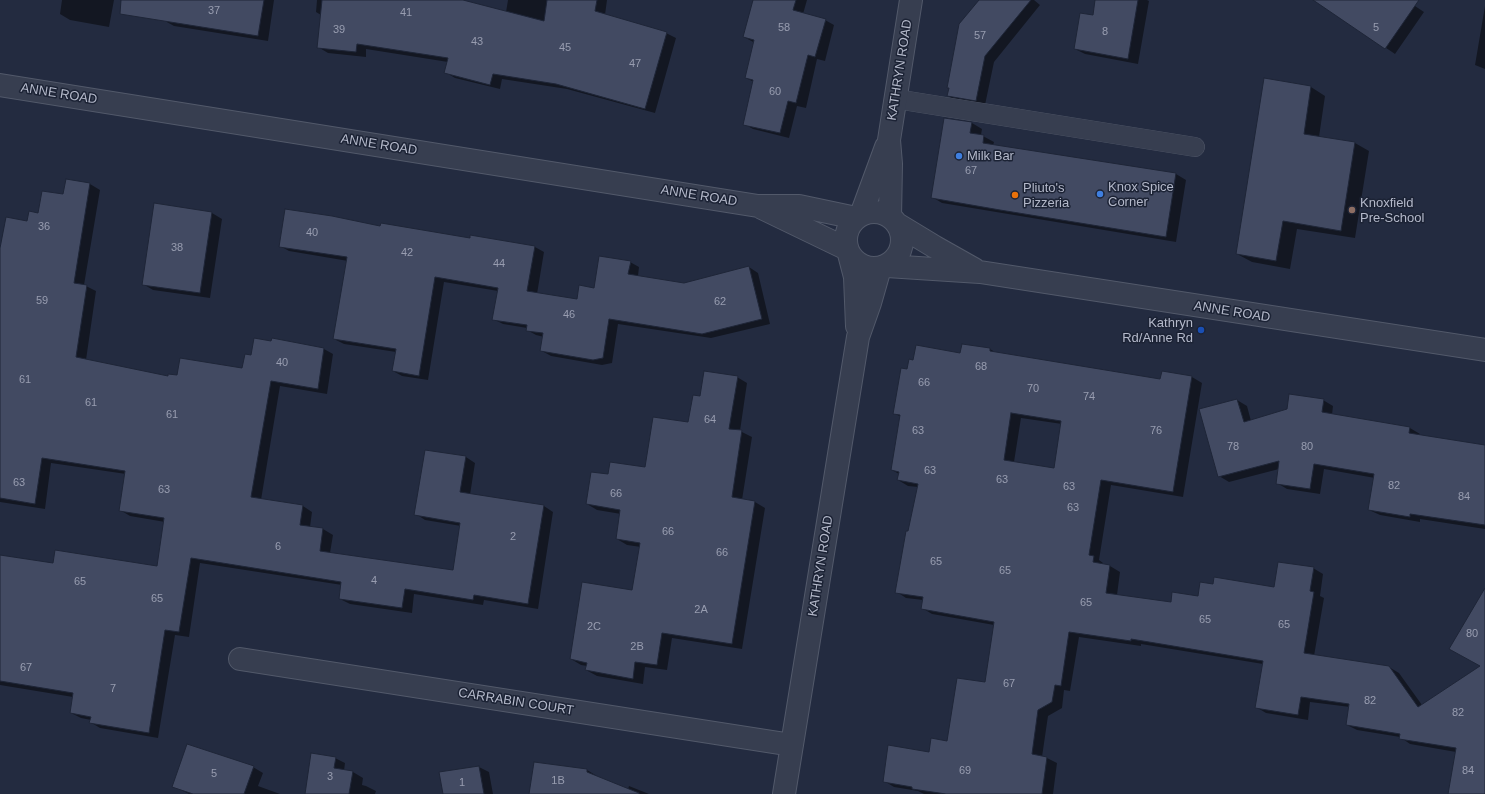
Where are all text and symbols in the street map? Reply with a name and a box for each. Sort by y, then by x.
house number: 37 [208,4,220,18]
house number: 41 [400,6,412,20]
street label: KATHRYN ROAD [884,18,916,122]
house number: 58 [778,21,790,35]
house number: 5 [1373,21,1379,35]
house number: 39 [333,23,345,37]
house number: 8 [1102,25,1108,39]
house number: 57 [974,29,986,43]
house number: 43 [471,35,483,49]
house number: 45 [559,41,571,55]
house number: 47 [629,57,641,71]
street label: ANNE ROAD [20,80,98,108]
house number: 60 [769,85,781,99]
street label: ANNE ROAD [340,131,418,159]
place label: Milk Bar [967,148,1014,164]
marker: Milk Bar [954,151,964,161]
house number: 67 [965,164,977,178]
place label: Knox Spice Corner [1108,179,1174,210]
place label: Pliuto's Pizzeria [1023,180,1069,211]
street label: ANNE ROAD [660,182,738,210]
marker: Knox Spice Corner [1095,189,1105,199]
marker: Pliuto's Pizzeria [1010,190,1020,200]
place label: Knoxfield Pre-School [1360,195,1424,226]
marker: Knoxfield Pre-School [1347,205,1357,215]
house number: 36 [38,220,50,234]
house number: 40 [306,226,318,240]
house number: 38 [171,241,183,255]
house number: 42 [401,246,413,260]
house number: 44 [493,257,505,271]
house number: 59 [36,294,48,308]
house number: 62 [714,295,726,309]
street label: ANNE ROAD [1193,298,1271,326]
house number: 46 [563,308,575,322]
place label: Kathryn Rd/Anne Rd [1122,315,1193,346]
marker: Kathryn Rd/Anne Rd [1196,325,1206,335]
house number: 40 [276,356,288,370]
house number: 68 [975,360,987,374]
house number: 61 [19,373,31,387]
house number: 66 [918,376,930,390]
house number: 70 [1027,382,1039,396]
house number: 74 [1083,390,1095,404]
house number: 61 [85,396,97,410]
house number: 61 [166,408,178,422]
house number: 64 [704,413,716,427]
house number: 63 [912,424,924,438]
house number: 76 [1150,424,1162,438]
house number: 78 [1227,440,1239,454]
house number: 80 [1301,440,1313,454]
house number: 63 [924,464,936,478]
house number: 63 [996,473,1008,487]
house number: 63 [13,476,25,490]
house number: 82 [1388,479,1400,493]
house number: 63 [1063,480,1075,494]
house number: 63 [158,483,170,497]
house number: 66 [610,487,622,501]
house number: 84 [1458,490,1470,504]
house number: 63 [1067,501,1079,515]
street label: KATHRYN ROAD [805,514,837,618]
house number: 66 [662,525,674,539]
house number: 2 [510,530,516,544]
house number: 6 [275,540,281,554]
house number: 66 [716,546,728,560]
house number: 65 [930,555,942,569]
house number: 65 [999,564,1011,578]
house number: 4 [371,574,377,588]
house number: 65 [74,575,86,589]
house number: 65 [151,592,163,606]
house number: 65 [1080,596,1092,610]
house number: 2A [694,603,708,617]
house number: 65 [1199,613,1211,627]
house number: 65 [1278,618,1290,632]
house number: 2C [587,620,601,634]
house number: 80 [1466,627,1478,641]
house number: 2B [630,640,644,654]
house number: 67 [20,661,32,675]
house number: 67 [1003,677,1015,691]
house number: 7 [110,682,116,696]
street label: CARRABIN COURT [457,685,575,719]
house number: 82 [1364,694,1376,708]
house number: 82 [1452,706,1464,720]
house number: 69 [959,764,971,778]
house number: 84 [1462,764,1474,778]
house number: 5 [211,767,217,781]
house number: 3 [327,770,333,784]
house number: 1B [551,774,565,788]
house number: 1 [459,776,465,790]

